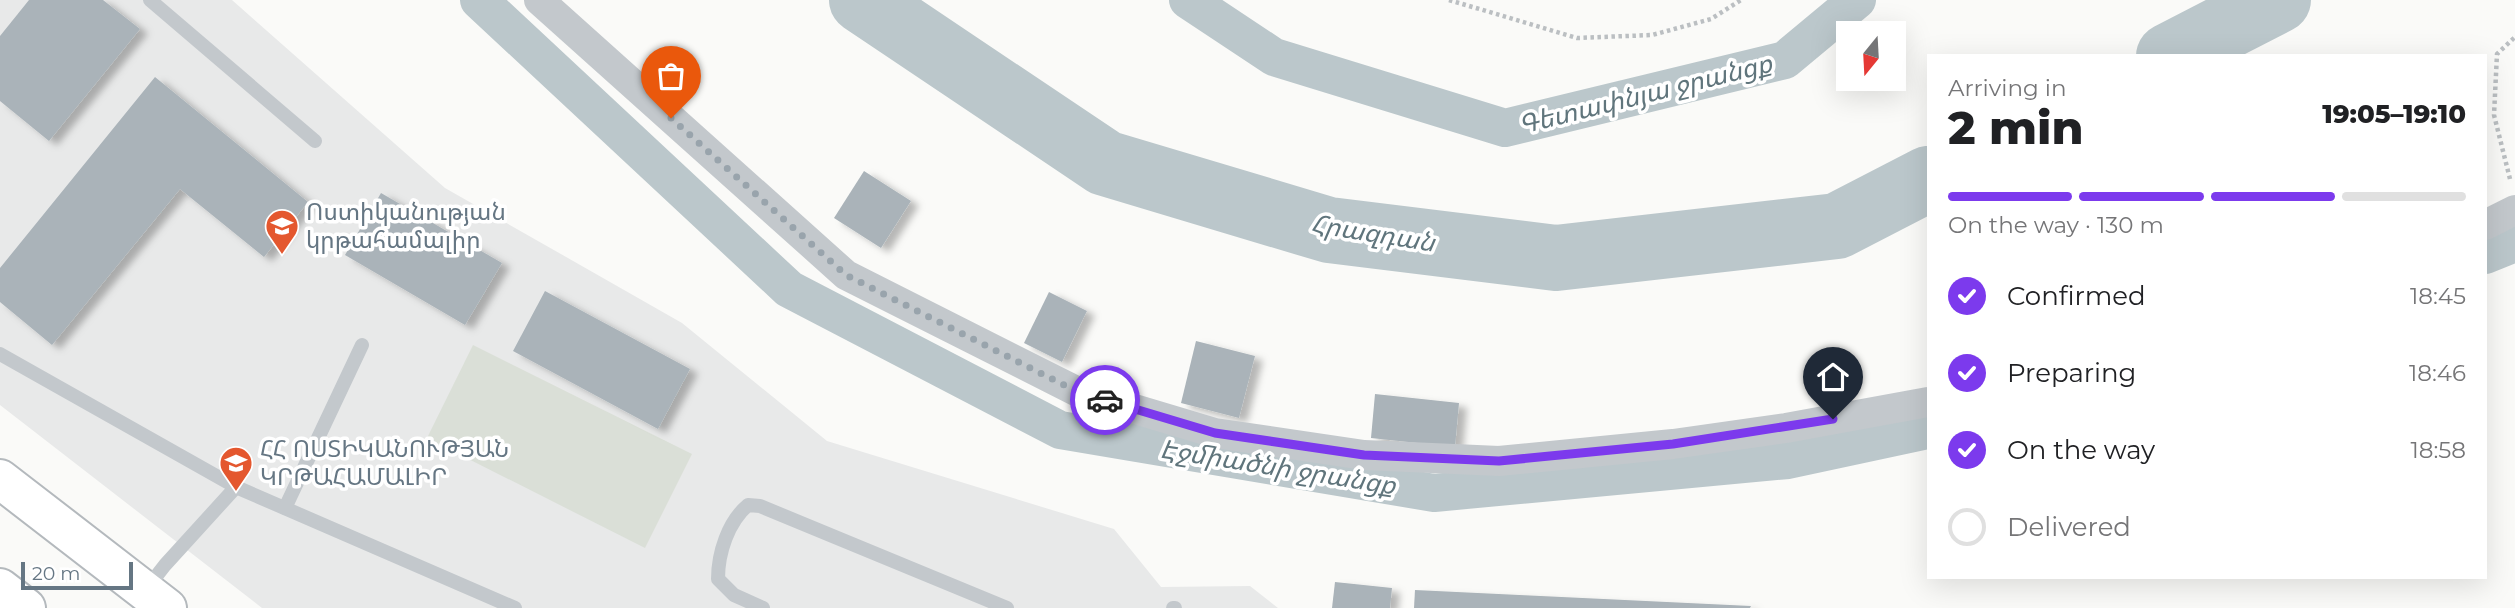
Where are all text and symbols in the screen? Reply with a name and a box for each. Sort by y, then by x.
north arrow [1836,21,1906,91]
map controls [1836,21,1906,91]
pin [641,46,701,118]
water label: Գետափնյա ջրանցք [1515,47,1777,141]
icon: bag [652,57,690,95]
text: Arriving in [1948,74,2067,102]
text: 19:05–19:10 [2322,98,2466,130]
text: 2 min [1948,99,2083,156]
place label: Ոստիկանության կրթահամալիր [306,197,506,254]
school or university icon: Ոստիկանության կրթահամալիր [263,207,301,256]
water label: Հրազդան [1309,207,1438,259]
text: On the way · 130 m [1948,211,2164,239]
icon: check [1948,277,1986,315]
text: Confirmed [2007,280,2146,312]
text: 18:45 [2410,282,2466,310]
pin [1803,347,1863,419]
icon: check [1948,354,1986,392]
text: Preparing [2007,357,2136,389]
icon: home [1814,358,1852,396]
text: 18:46 [2409,359,2466,387]
courier [1070,365,1140,435]
icon: car [1086,381,1124,419]
icon: check [1948,431,1986,469]
water label: Էջմիածնի ջրանցք [1158,433,1400,502]
place label: ՀՀ ՈՍՏԻԿԱՆՈՒԹՅԱՆ ԿՐԹԱՀԱՄԱԼԻՐ [260,434,509,491]
text: On the way [2007,434,2155,466]
text: 18:58 [2410,436,2466,464]
school or university icon: ՀՀ ՈՍՏԻԿԱՆՈՒԹՅԱՆ ԿՐԹԱՀԱՄԱԼԻՐ [217,444,255,493]
text: Delivered [2007,511,2131,543]
scale bar [21,559,133,591]
text: 20 m [32,562,80,585]

